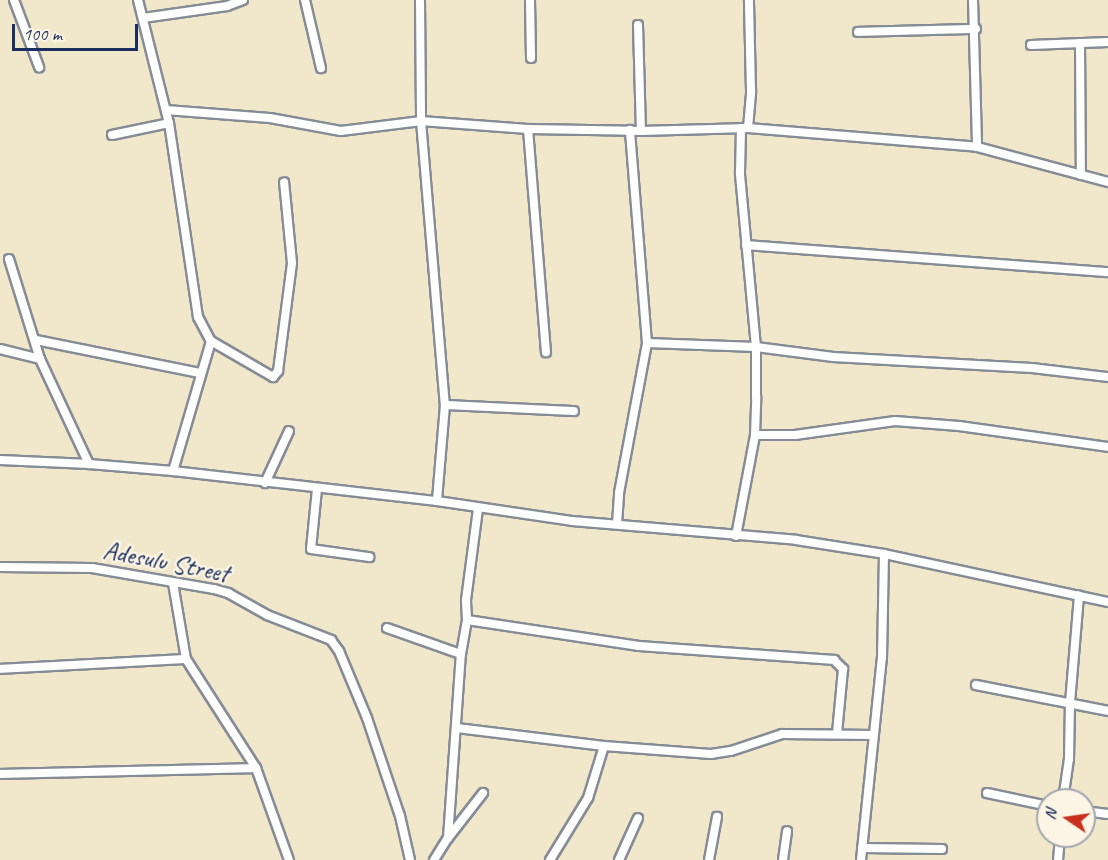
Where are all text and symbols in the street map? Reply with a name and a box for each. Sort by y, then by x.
scale bar [15,12,141,50]
text: 100 m [23,23,62,45]
street label: Adesulu Street [101,535,231,589]
north arrow [1036,788,1096,848]
text: N [1040,807,1061,821]

